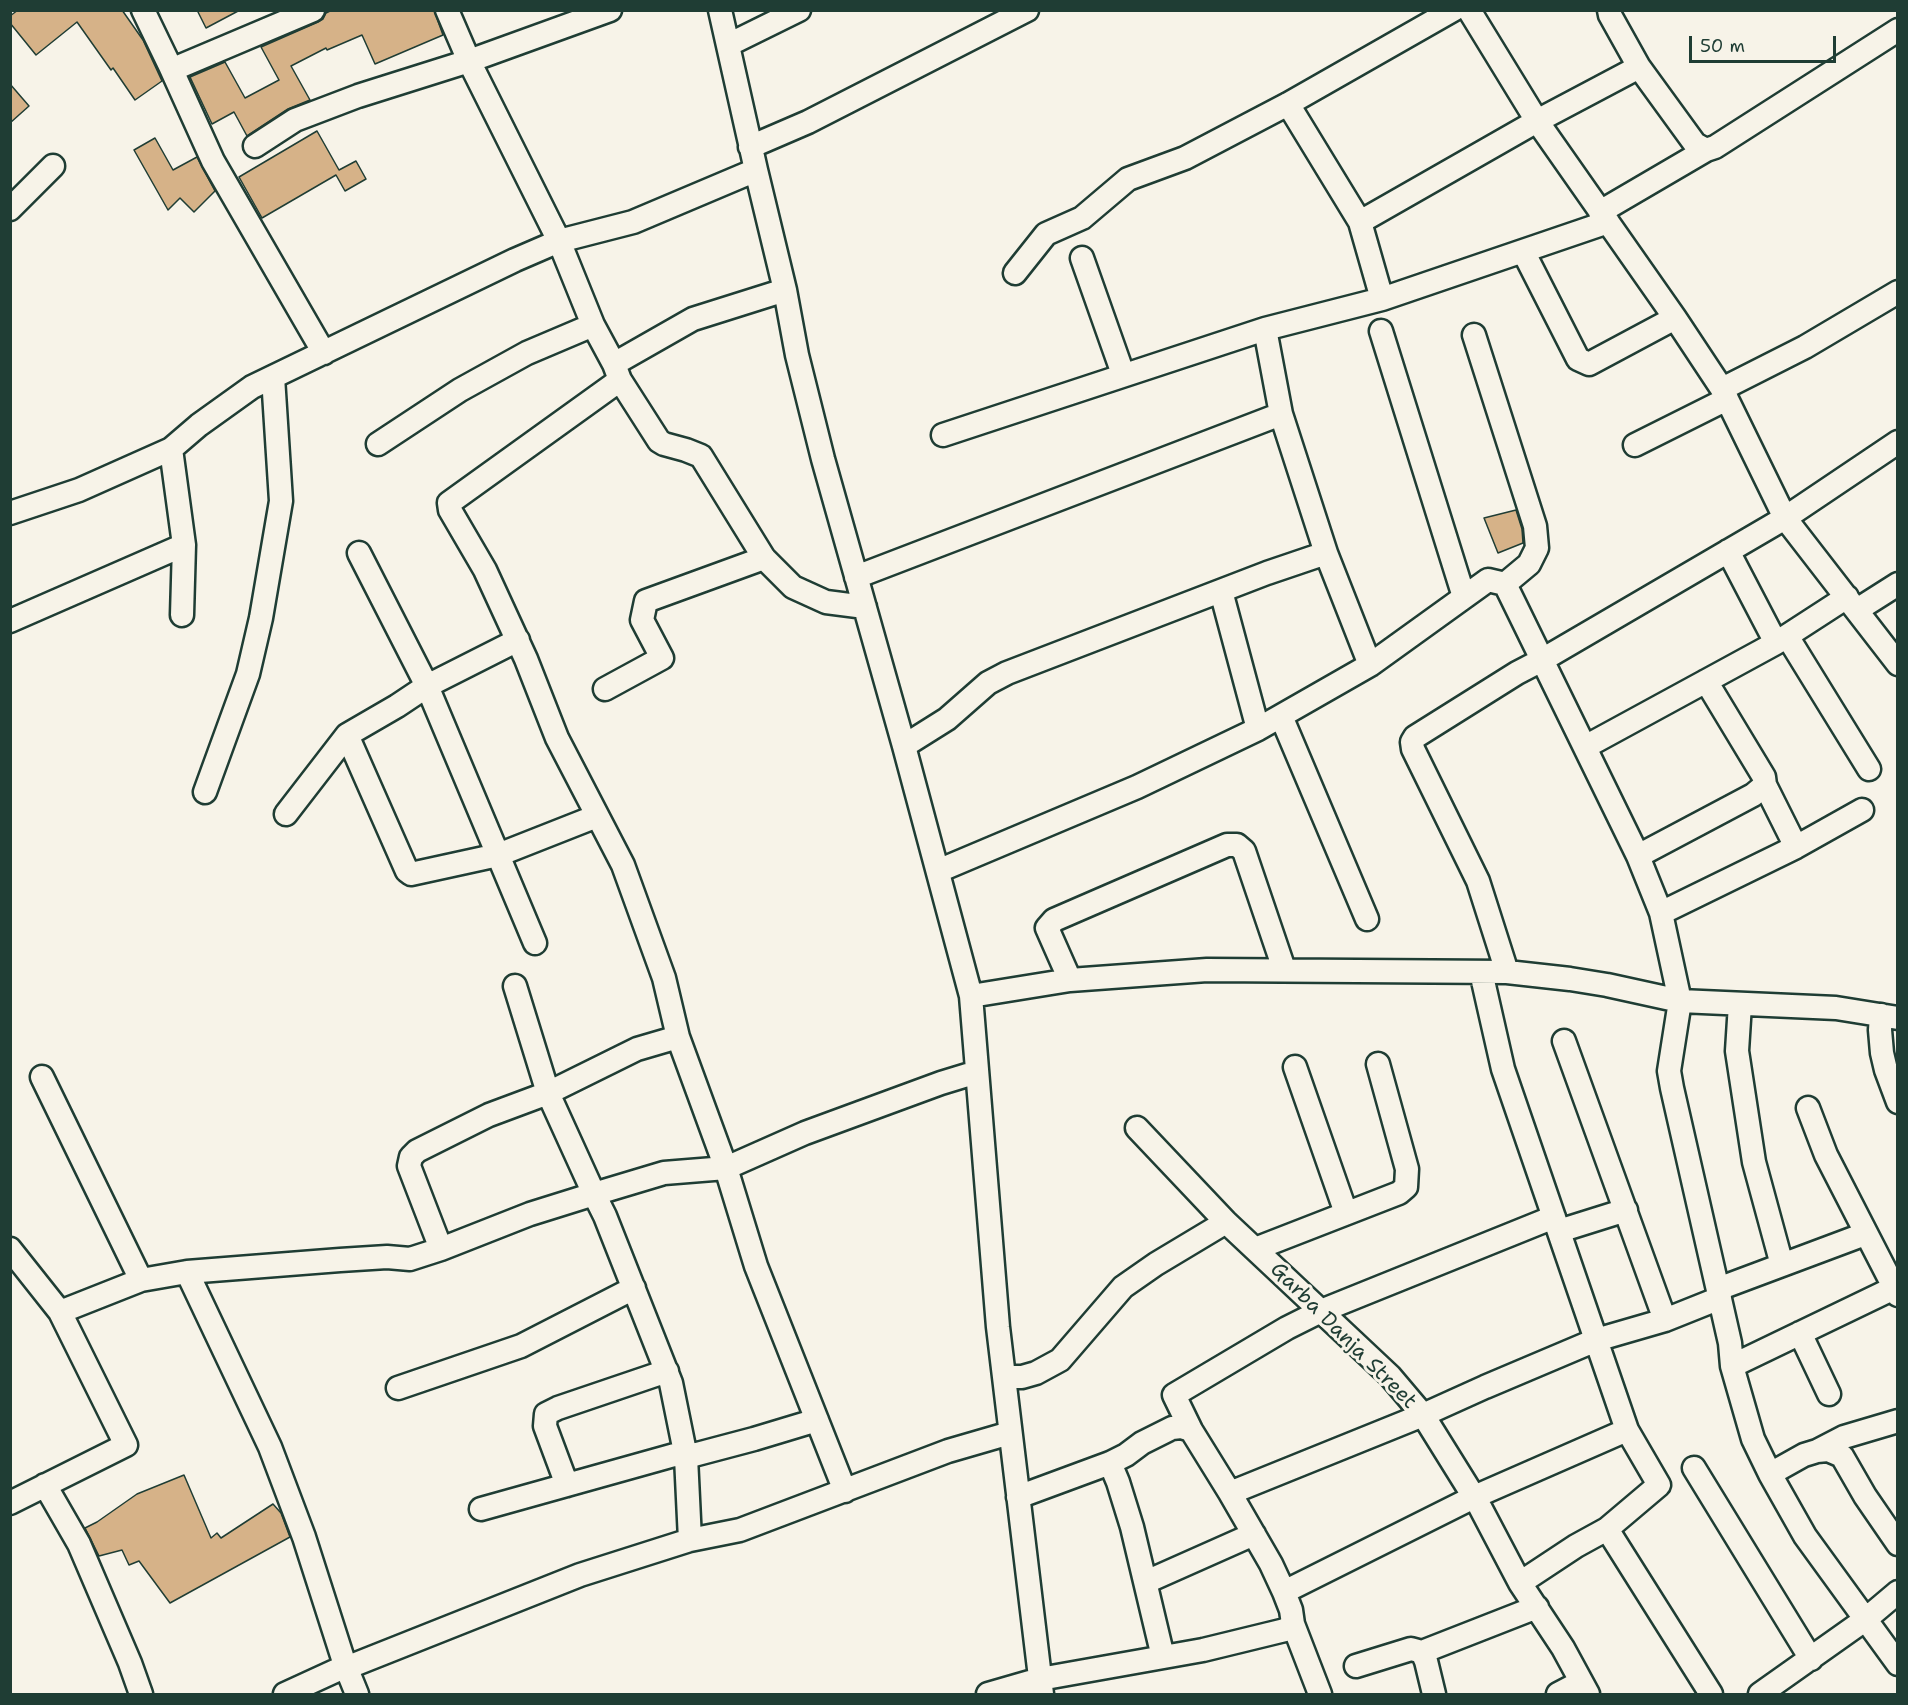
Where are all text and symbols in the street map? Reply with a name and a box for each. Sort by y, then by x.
scale bar [1692,24,1839,62]
text: 50 m [1700,34,1745,58]
street label: Garba Danja Street [1264,1257,1422,1415]

